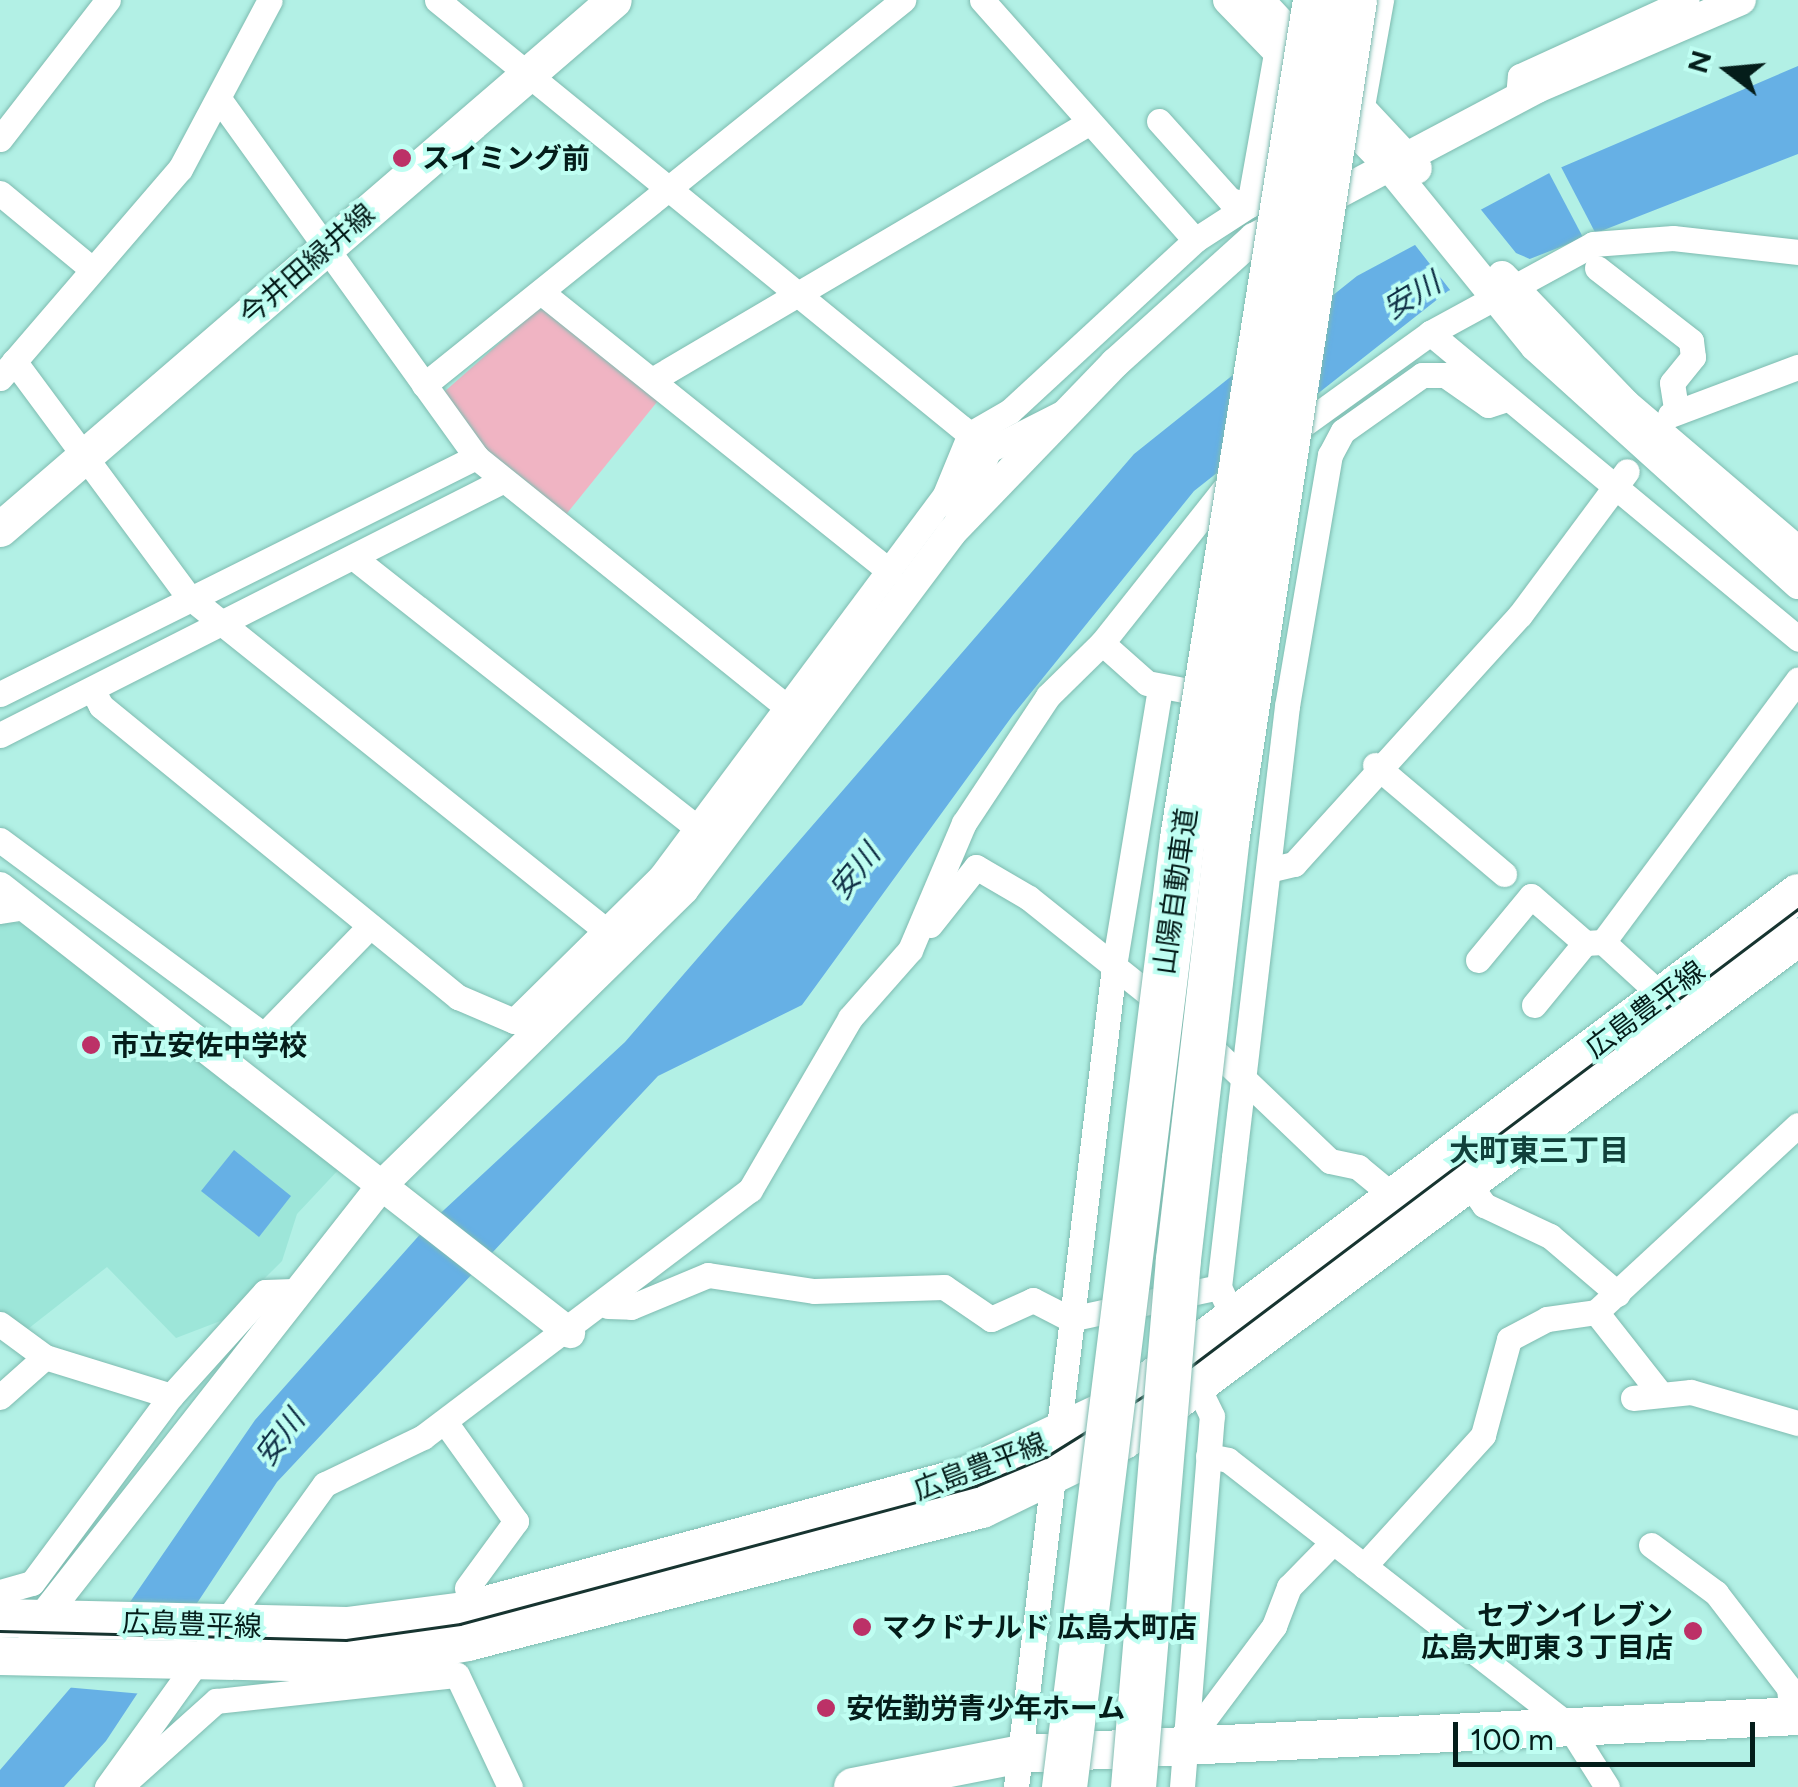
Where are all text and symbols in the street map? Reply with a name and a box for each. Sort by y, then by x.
north arrow [1678,20,1778,120]
text: N [1680,47,1718,77]
place label: スイミング前 [422,141,590,175]
marker: スイミング前 [391,147,413,169]
street label: 今井田緑井線 [233,196,381,332]
water label: 安川 [1377,265,1447,327]
street label: 山陽自動車道 [1147,805,1203,977]
water label: 安川 [822,837,888,907]
street label: 広島豊平線 [1579,953,1711,1065]
place label: 市立安佐中学校 [111,1028,307,1062]
marker: 市立安佐中学校 [80,1034,102,1056]
district label: 大町東三丁目 [1449,1133,1629,1169]
water label: 安川 [248,1403,312,1473]
street label: 広島豊平線 [909,1425,1051,1507]
place label: セブンイレブン 広島大町東３丁目店 [1421,1598,1673,1664]
street label: 広島豊平線 [121,1605,263,1643]
place label: マクドナルド 広島大町店 [882,1610,1197,1644]
marker: マクドナルド 広島大町店 [851,1616,873,1638]
marker: セブンイレブン 広島大町東３丁目店 [1682,1620,1704,1642]
place label: 安佐勤労青少年ホーム [846,1691,1126,1725]
marker: 安佐勤労青少年ホーム [815,1697,837,1719]
scale bar [1458,1702,1760,1764]
text: 100 m [1470,1721,1554,1758]

